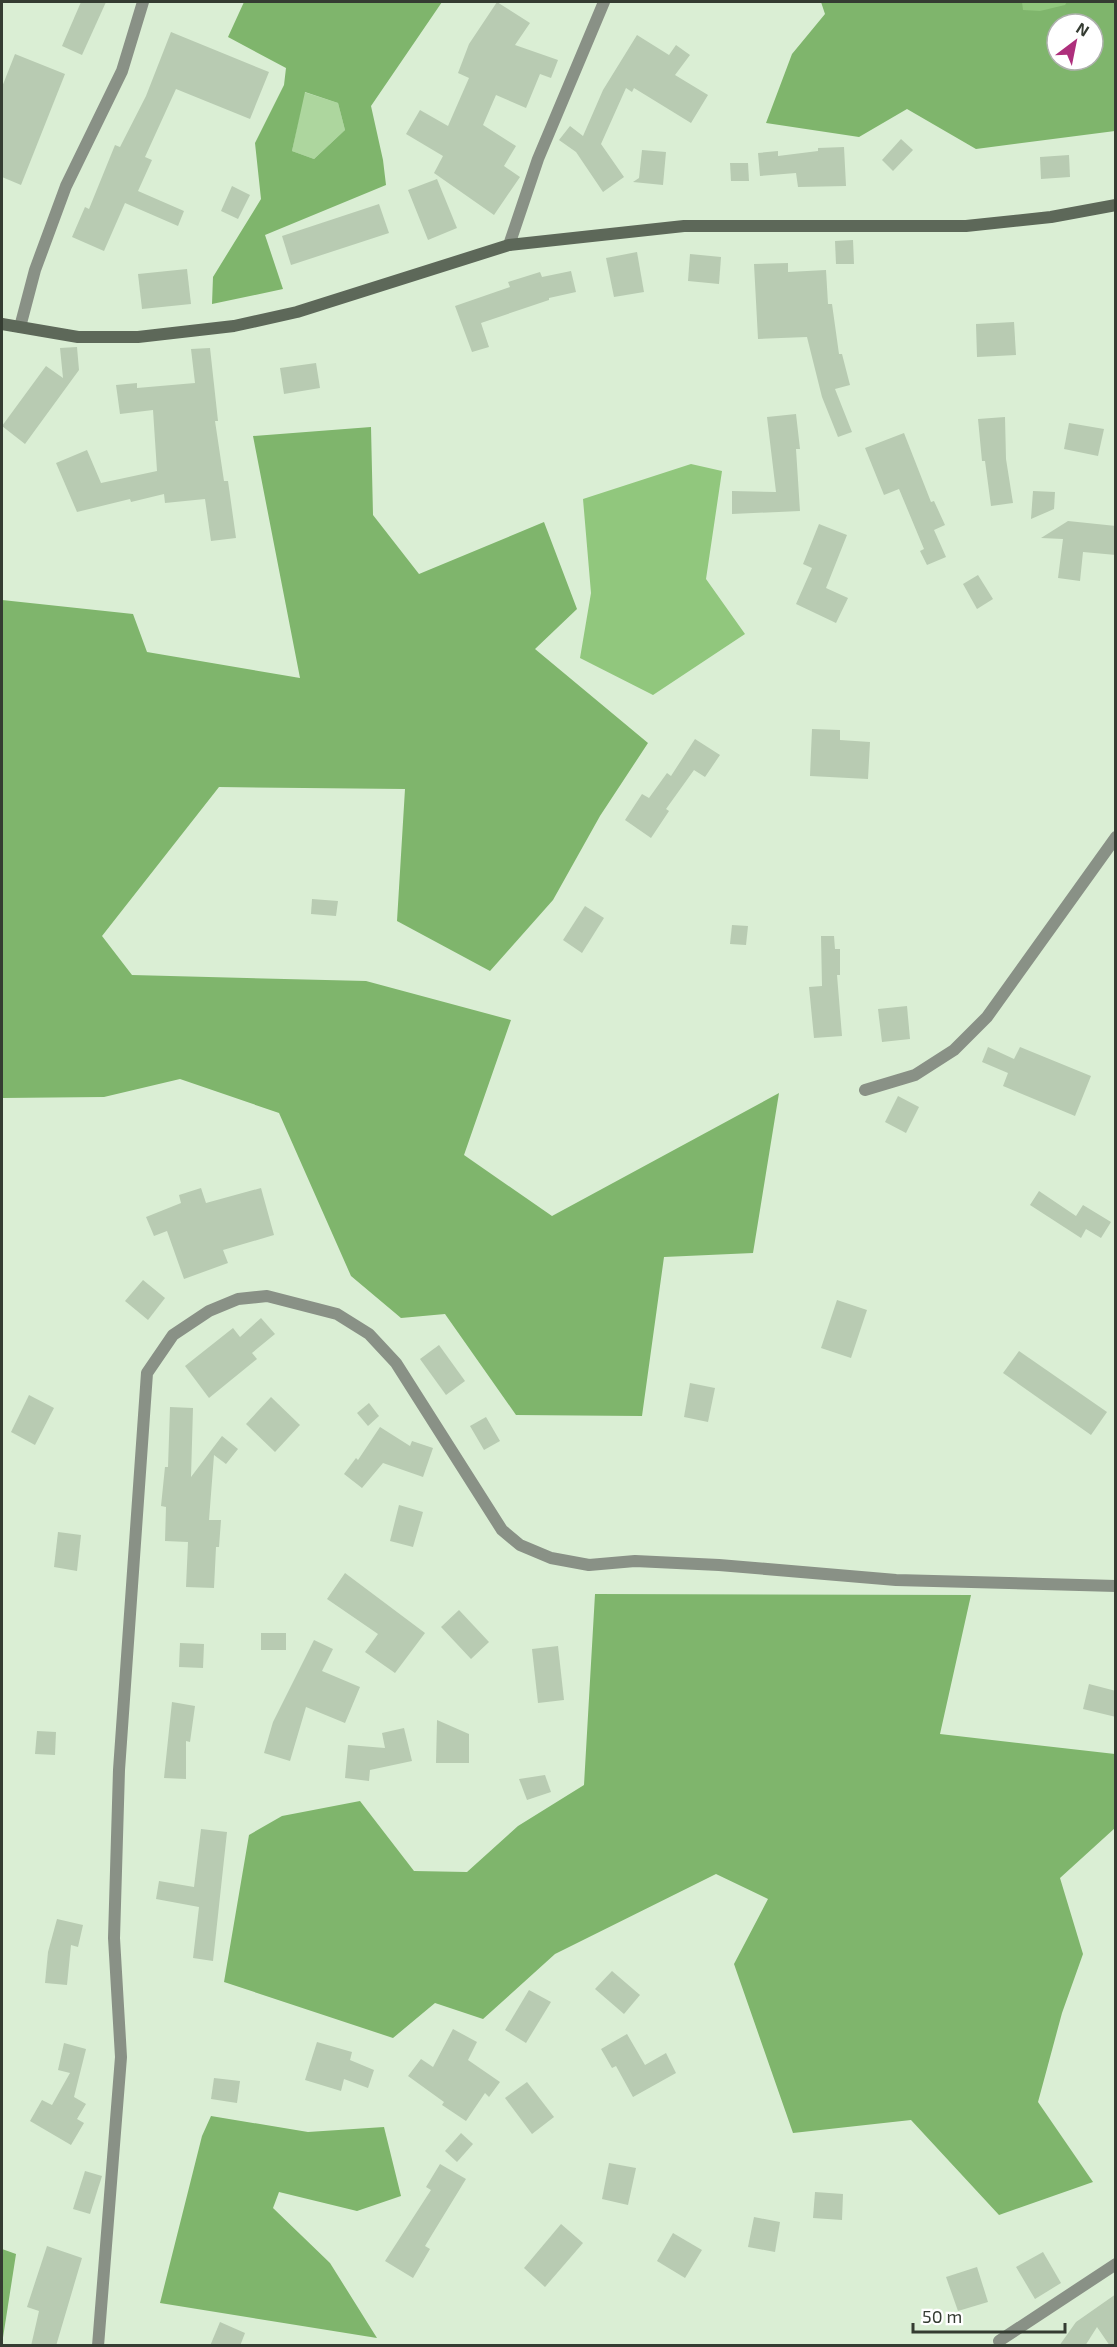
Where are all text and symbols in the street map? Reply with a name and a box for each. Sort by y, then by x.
north arrow [1045,12,1105,72]
text: N [1073,18,1093,40]
scale bar [913,2296,1064,2334]
text: 50 m [922,2305,962,2327]

